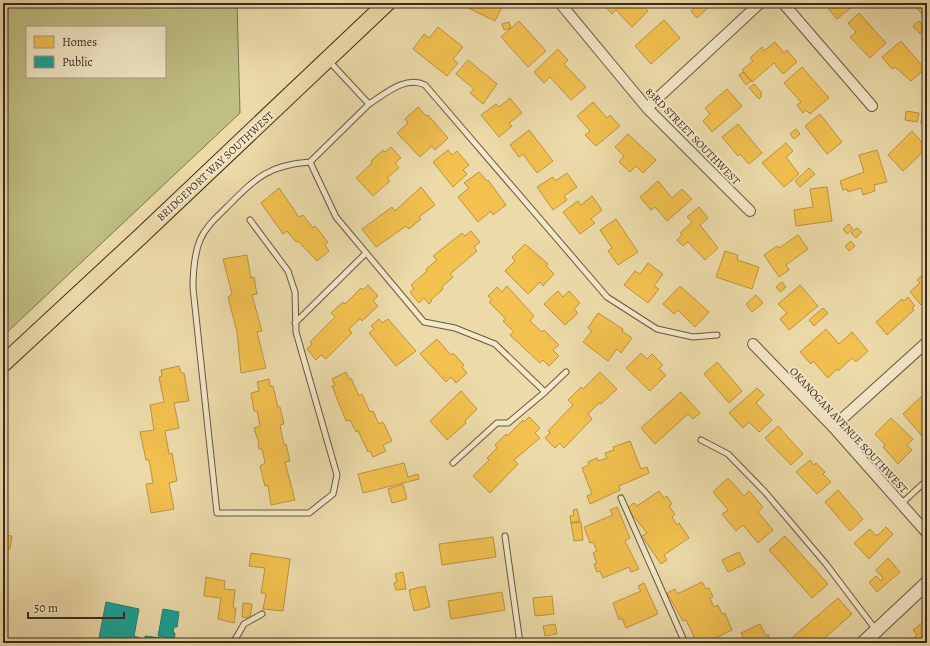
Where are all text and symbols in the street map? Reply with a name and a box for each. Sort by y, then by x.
legend [26,26,166,78]
text: Homes [62,34,97,50]
text: Public [62,54,93,70]
street label: 83RD STREET SOUTHWEST [642,84,743,188]
street label: BRIDGEPORT WAY SOUTHWEST [154,108,277,225]
street label: OKANOGAN AVENUE SOUTHWEST [786,364,911,497]
scale bar [28,594,124,620]
text: 50 m [34,600,58,616]

